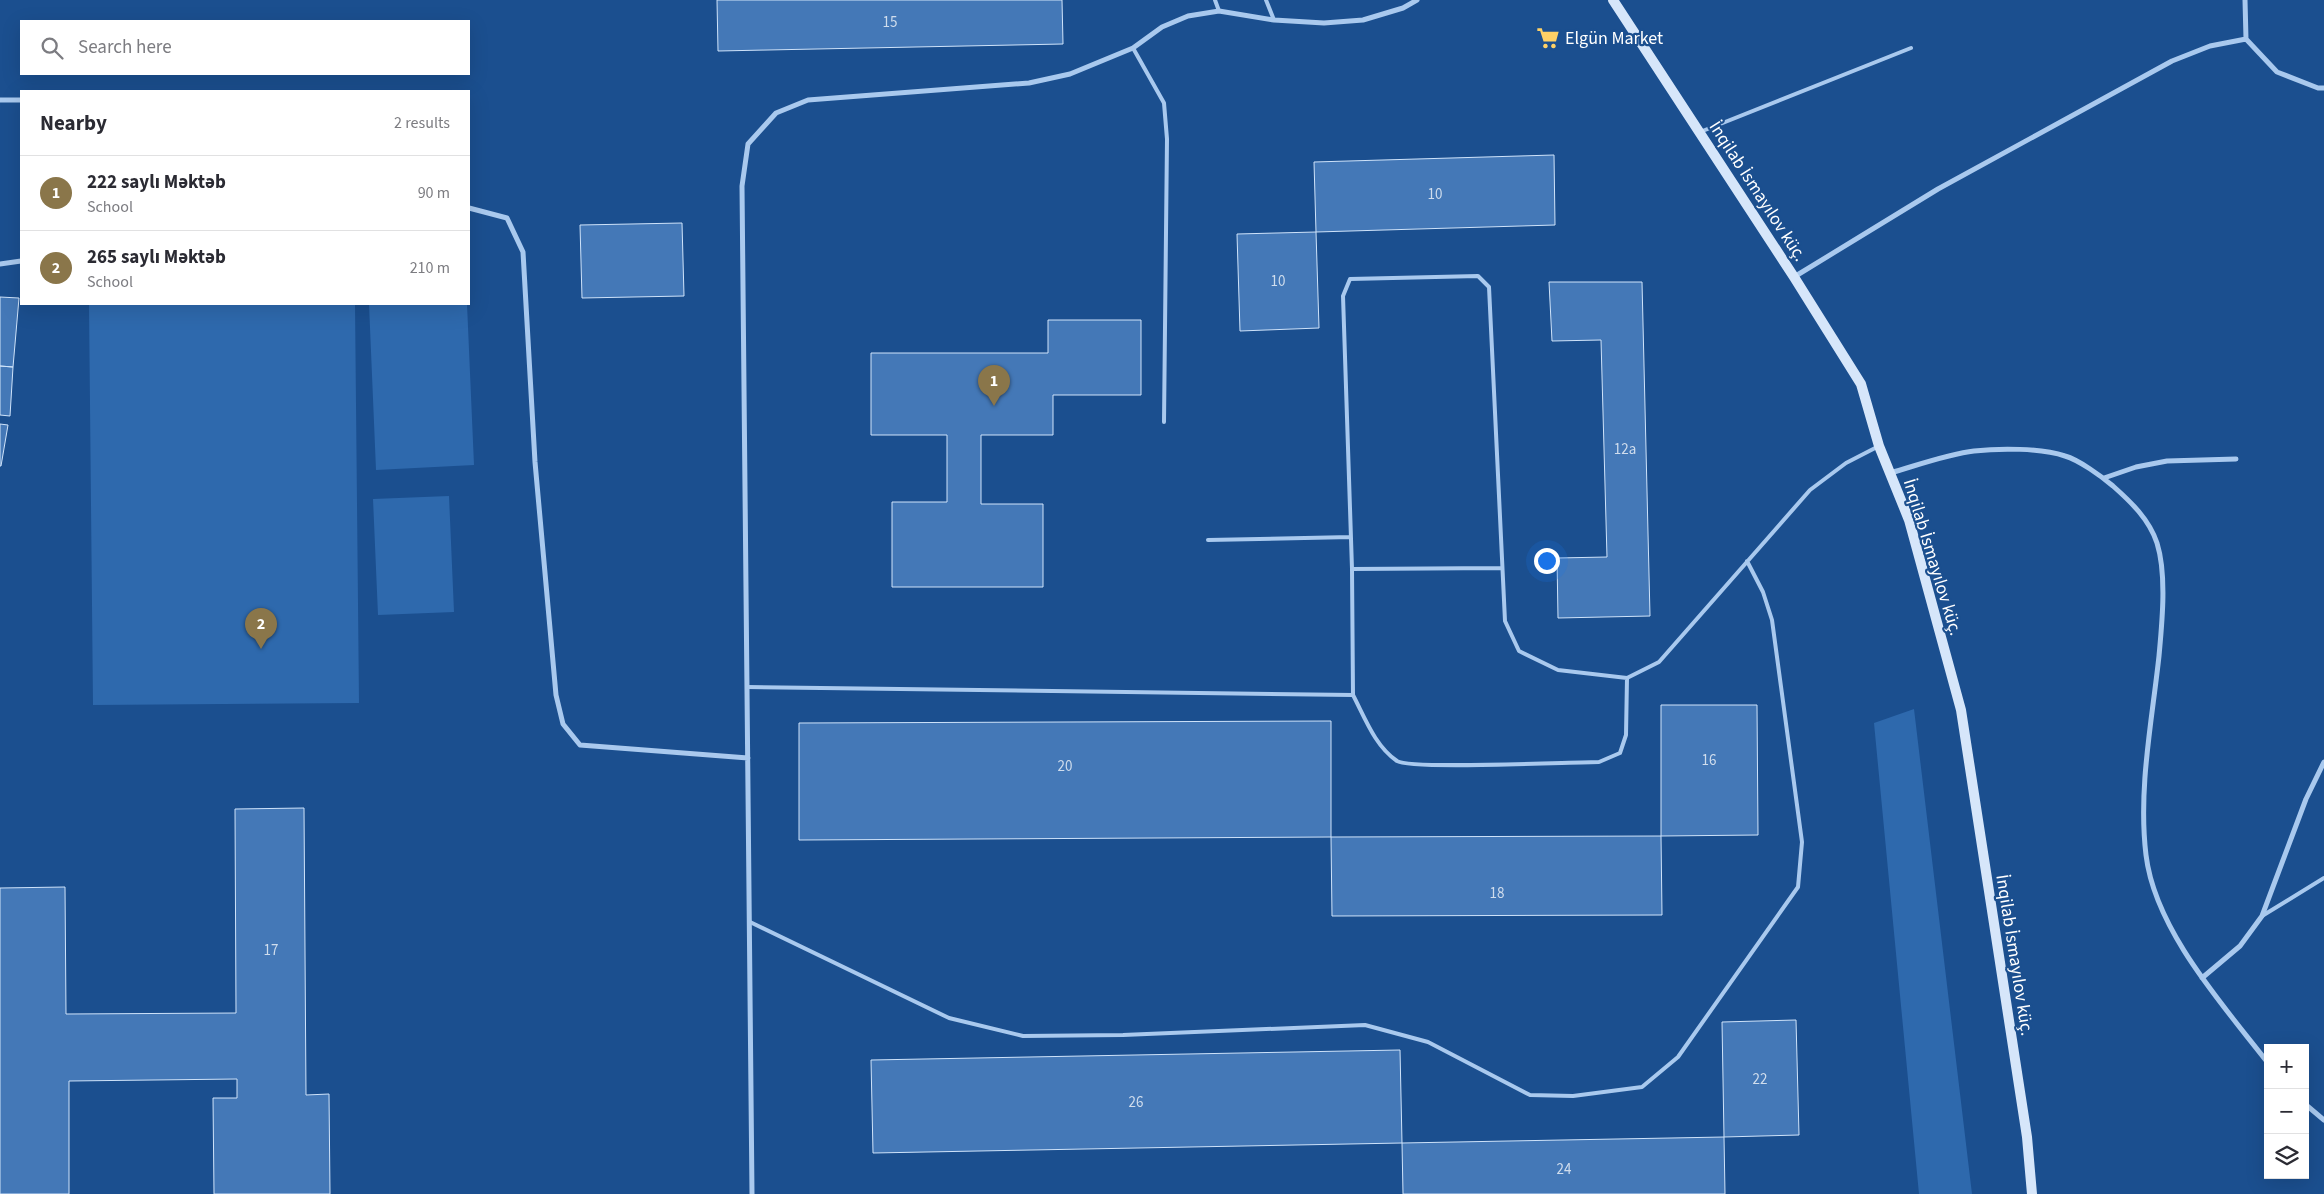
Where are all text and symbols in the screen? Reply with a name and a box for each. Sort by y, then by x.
house number: 15 [883,12,897,33]
search box [20,20,470,75]
supermarket icon: Elgün Market [1535,25,1561,51]
place label: Elgün Market [1565,26,1663,51]
icon: search [38,34,66,62]
text: Search here [78,34,172,61]
text: Nearby [40,108,107,138]
text: 2 results [394,112,450,134]
street label: İnqilab İsmayılov küç. [1703,116,1812,266]
text: 222 saylı Məktəb [87,169,226,196]
text: 1 [52,182,60,204]
text: 90 m [418,182,450,204]
house number: 10 [1428,184,1442,205]
text: School [87,196,133,218]
text: 265 saylı Məktəb [87,244,226,271]
text: 2 [52,257,60,279]
text: 210 m [410,257,450,279]
text: School [87,271,133,293]
house number: 10 [1271,271,1285,292]
pin: 1 [978,365,1010,406]
house number: 12a [1614,439,1636,460]
street label: İnqilab İsmayılov küç. [1897,476,1968,639]
your location [1534,548,1560,574]
pin: 2 [245,608,277,649]
house number: 16 [1702,750,1716,771]
house number: 20 [1058,756,1072,777]
street label: İnqilab İsmayılov küç. [1989,873,2040,1037]
house number: 18 [1490,883,1504,904]
house number: 17 [264,940,278,961]
map controls [2264,1044,2309,1179]
button: + [2264,1044,2309,1089]
house number: 22 [1753,1069,1767,1090]
button: − [2264,1089,2309,1134]
house number: 26 [1129,1092,1143,1113]
button: layers [2264,1134,2309,1179]
house number: 24 [1557,1159,1572,1180]

